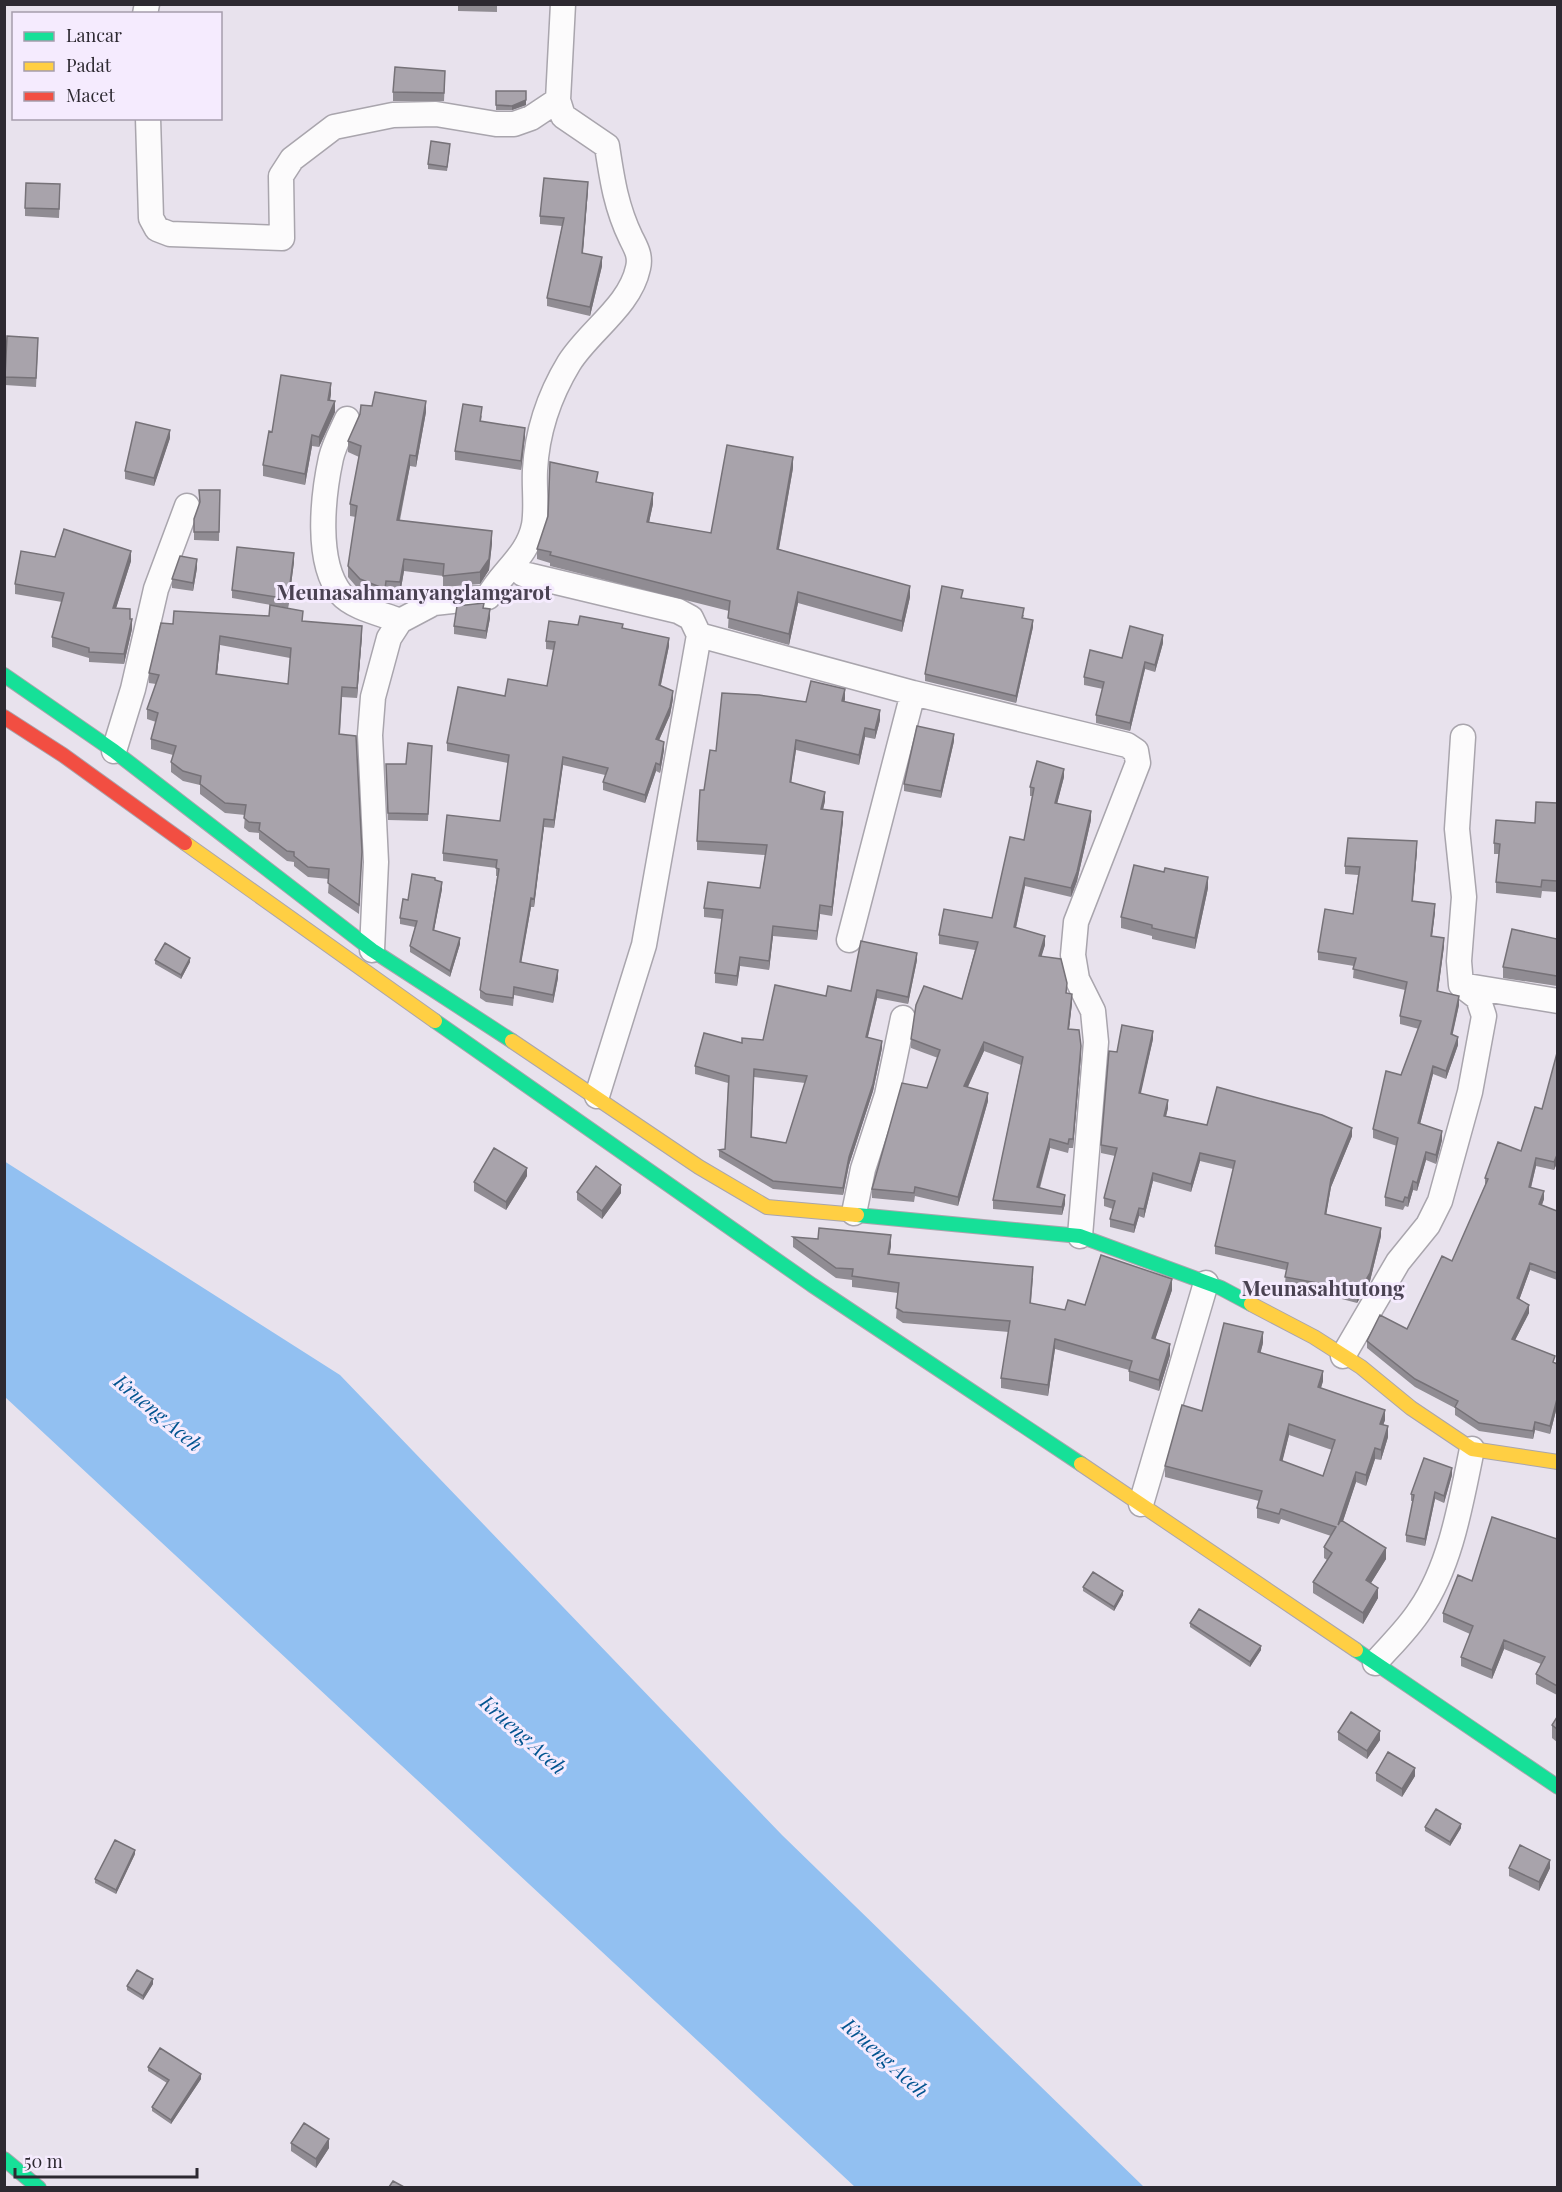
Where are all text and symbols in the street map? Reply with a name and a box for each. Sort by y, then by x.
legend [12,12,222,120]
text: Lancar [66,23,122,47]
text: Padat [66,53,112,77]
text: Macet [66,83,115,107]
district label: Meunasahmanyanglamgarot [276,577,552,605]
district label: Meunasahtutong [1241,1273,1405,1301]
water label: Krueng Aceh [108,1367,209,1457]
water label: Krueng Aceh [474,1687,573,1780]
water label: Krueng Aceh [836,2010,935,2103]
scale bar [15,2141,196,2179]
text: 50 m [24,2149,63,2173]

